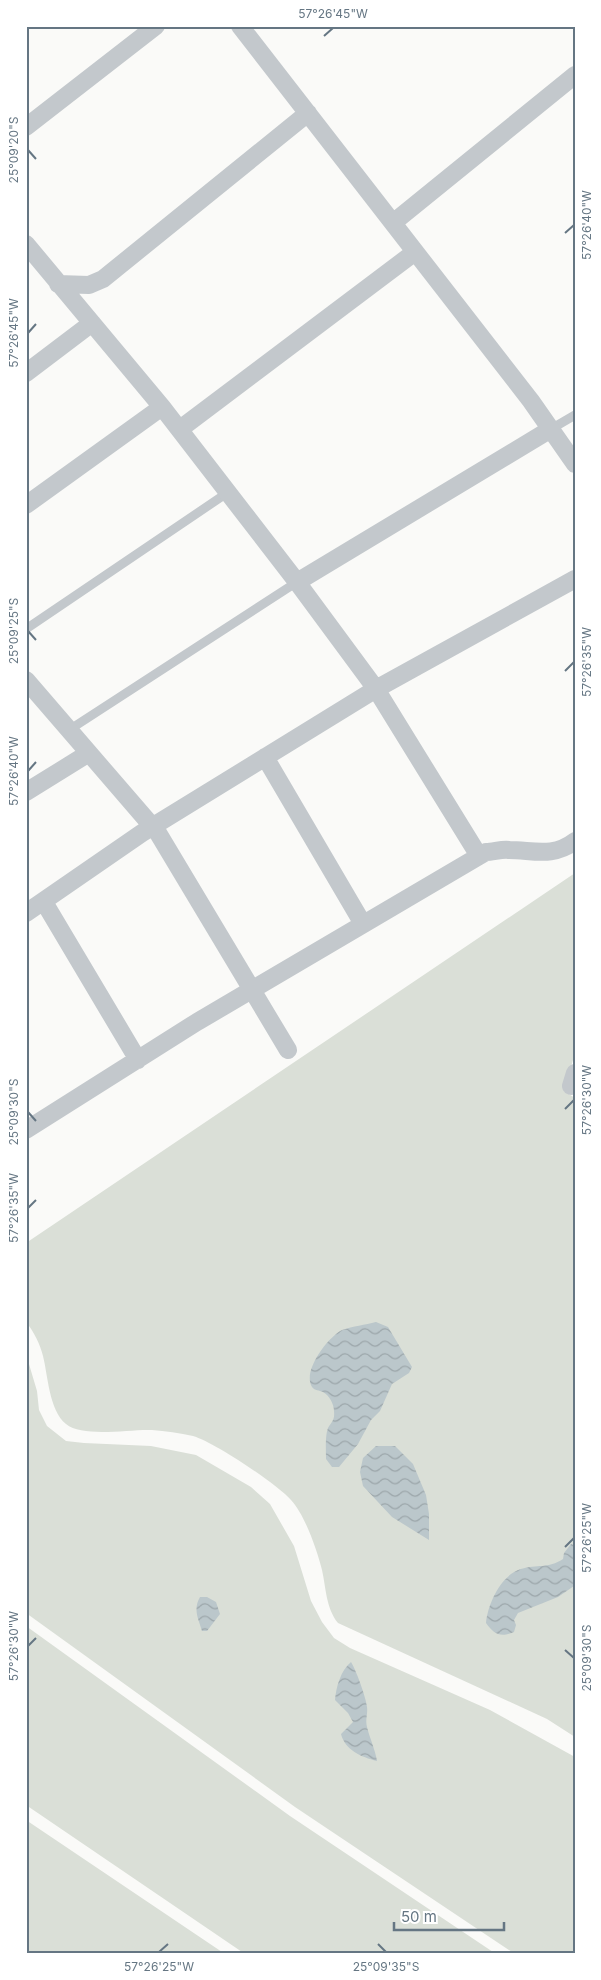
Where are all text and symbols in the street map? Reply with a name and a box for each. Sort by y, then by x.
text: 57°26'45"W [298,6,368,21]
text: 25°09'20"S [6,116,21,183]
text: 57°26'40"W [579,190,594,260]
text: 57°26'45"W [6,298,21,368]
text: 25°09'25"S [6,597,21,664]
text: 57°26'35"W [579,627,594,697]
text: 57°26'40"W [6,736,21,806]
text: 57°26'30"W [579,1065,594,1135]
text: 25°09'30"S [6,1078,21,1145]
text: 57°26'35"W [6,1173,21,1243]
text: 57°26'25"W [579,1503,594,1573]
text: 57°26'30"W [6,1611,21,1681]
text: 25°09'30"S [579,1624,594,1691]
scale bar [394,1900,504,1932]
text: 50 m [401,1907,437,1926]
text: 57°26'25"W [124,1959,194,1974]
text: 25°09'35"S [353,1959,420,1974]

